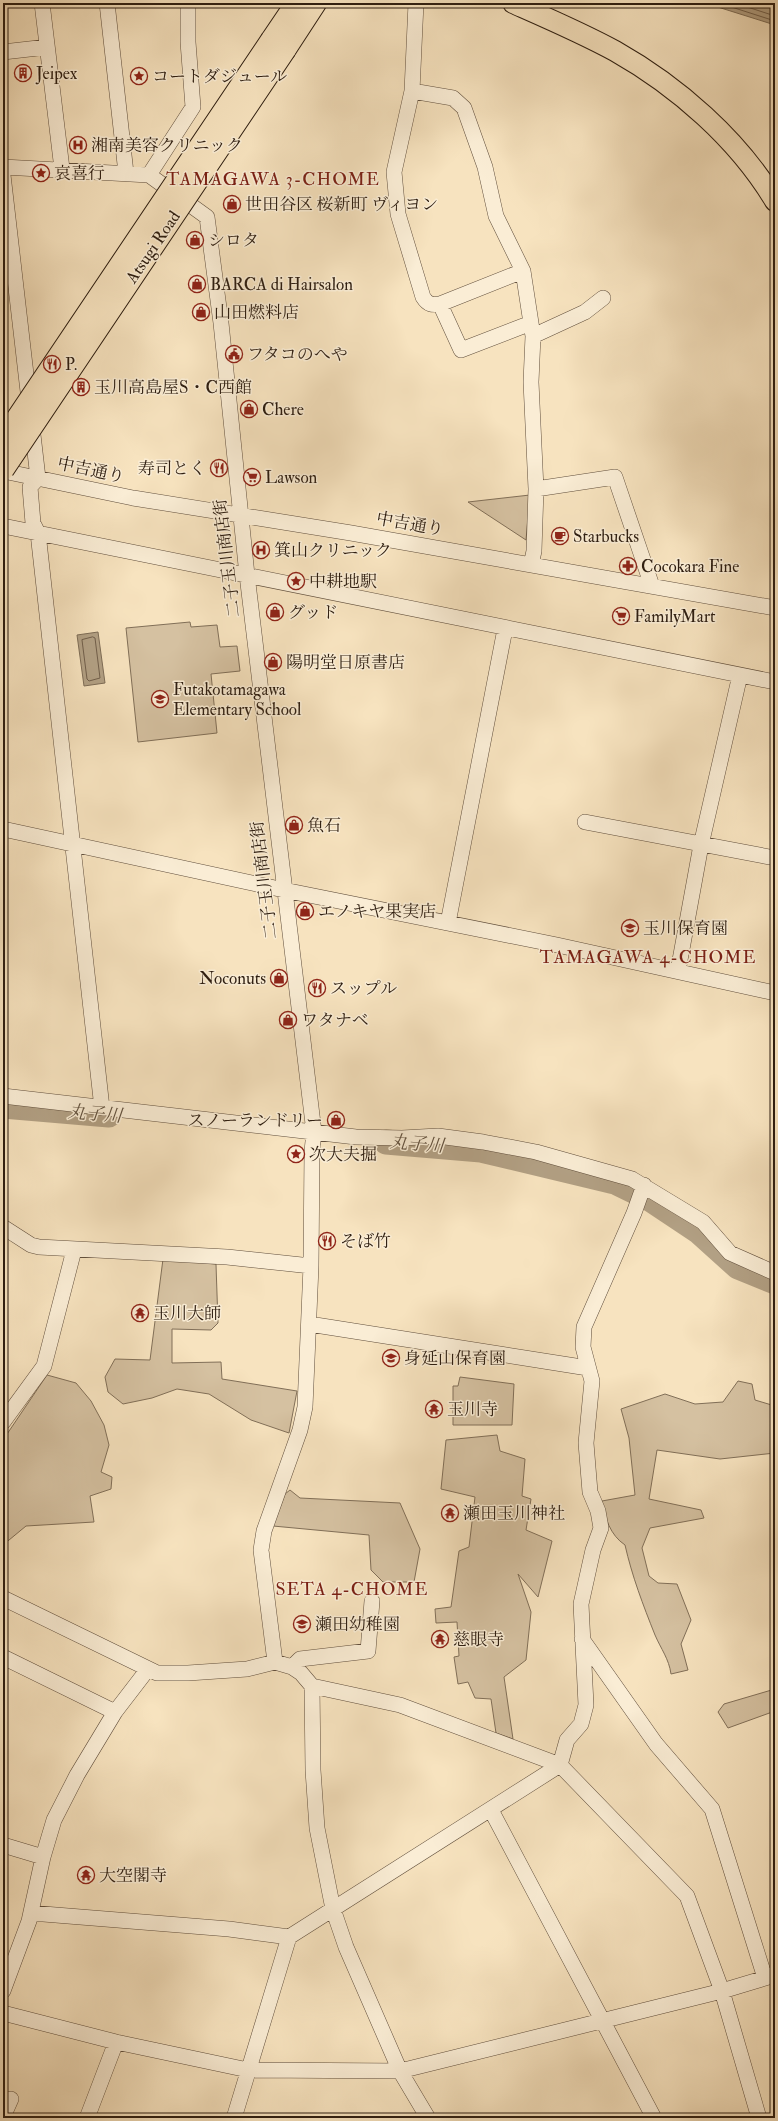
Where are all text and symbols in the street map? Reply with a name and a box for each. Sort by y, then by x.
building icon: Jeipex [13,63,33,83]
place label: Jeipex [35,63,78,85]
place icon: コートダジュール [129,66,149,86]
place label: コートダジュール [152,66,287,87]
hospital icon: 湘南美容クリニック [68,135,88,155]
place label: 湘南美容クリニック [91,135,243,156]
place icon: 哀喜行 [31,163,51,183]
place label: 哀喜行 [54,163,105,184]
district label: TAMAGAWA 3-CHOME [166,168,380,191]
shop icon: 世田谷区 桜新町 ヴィヨン [222,194,242,214]
place label: 世田谷区 桜新町 ヴィヨン [245,194,438,215]
street label: Atsugi Road [121,206,185,288]
shop icon: シロタ [185,230,205,250]
place label: シロタ [208,230,259,251]
shop icon: BARCA di Hairsalon [187,274,207,294]
place label: BARCA di Hairsalon [210,274,353,295]
shop icon: 山田燃料店 [191,302,211,322]
place label: 山田燃料店 [214,302,299,323]
public building icon: フタコのへや [224,344,244,364]
place label: フタコのへや [247,344,348,365]
restaurant icon: P. [42,354,62,374]
place label: P. [65,354,77,375]
building icon: 玉川高島屋S・C西館 [71,377,91,397]
place label: 玉川高島屋S・C西館 [94,377,252,398]
shop icon: Chere [239,399,259,419]
place label: Chere [262,399,304,420]
street label: 中吉通り [56,453,126,487]
place label: 寿司とく [138,458,206,479]
restaurant icon: 寿司とく [209,458,229,478]
supermarket icon: Lawson [242,467,262,487]
place label: Lawson [265,467,318,488]
street label: 二子玉川商店街 [209,498,245,618]
street label: 中吉通り [375,508,445,540]
cafe icon: Starbucks [550,526,570,546]
place label: Starbucks [573,526,639,547]
hospital icon: 箕山クリニック [251,540,271,560]
place label: 箕山クリニック [274,540,392,561]
pharmacy icon: Cocokara Fine [618,556,638,576]
place label: Cocokara Fine [641,556,739,577]
place icon: 中耕地駅 [286,571,306,591]
place label: 中耕地駅 [309,571,377,592]
shop icon: グッド [265,602,285,622]
place label: グッド [288,602,338,623]
supermarket icon: FamilyMart [611,606,631,626]
place label: FamilyMart [634,606,716,628]
shop icon: 陽明堂日原書店 [263,652,283,672]
place label: 陽明堂日原書店 [286,652,405,673]
place label: Futakotamagawa Elementary School [173,679,302,721]
school or university icon: Futakotamagawa Elementary School [150,689,170,709]
shop icon: 魚石 [284,815,304,835]
place label: 魚石 [307,815,341,836]
street label: 二子玉川商店街 [246,820,282,940]
shop icon: エノキヤ果実店 [295,901,315,921]
place label: エノキヤ果実店 [318,901,436,922]
school or university icon: 玉川保育園 [620,918,640,938]
place label: 玉川保育園 [643,918,728,939]
district label: TAMAGAWA 4-CHOME [540,946,756,969]
place label: Noconuts [199,968,266,989]
shop icon: Noconuts [269,968,289,988]
restaurant icon: スップル [307,978,327,998]
place label: スップル [330,978,397,999]
shop icon: ワタナベ [278,1010,298,1030]
place label: ワタナベ [301,1010,369,1031]
water label: 丸子川 [67,1100,125,1128]
place label: スノーランドリー [188,1110,323,1131]
shop icon: スノーランドリー [326,1110,346,1130]
water label: 丸子川 [389,1130,447,1158]
place icon: 次大夫掘 [286,1144,306,1164]
place label: 次大夫掘 [309,1144,377,1165]
restaurant icon: そば竹 [317,1231,337,1251]
place label: そば竹 [340,1231,391,1252]
temple icon: 玉川大師 [130,1303,150,1323]
place label: 玉川大師 [153,1303,221,1324]
school or university icon: 身延山保育園 [381,1348,401,1368]
place label: 身延山保育園 [404,1348,506,1369]
temple icon: 玉川寺 [424,1399,444,1419]
place label: 玉川寺 [447,1399,498,1420]
temple icon: 瀬田玉川神社 [440,1503,460,1523]
place label: 瀬田玉川神社 [463,1503,565,1524]
district label: SETA 4-CHOME [276,1578,428,1601]
school or university icon: 瀬田幼稚園 [292,1614,312,1634]
place label: 瀬田幼稚園 [315,1614,400,1635]
temple icon: 慈眼寺 [430,1629,450,1649]
place label: 慈眼寺 [453,1629,504,1650]
temple icon: 大空閣寺 [76,1865,96,1885]
place label: 大空閣寺 [99,1865,167,1886]

